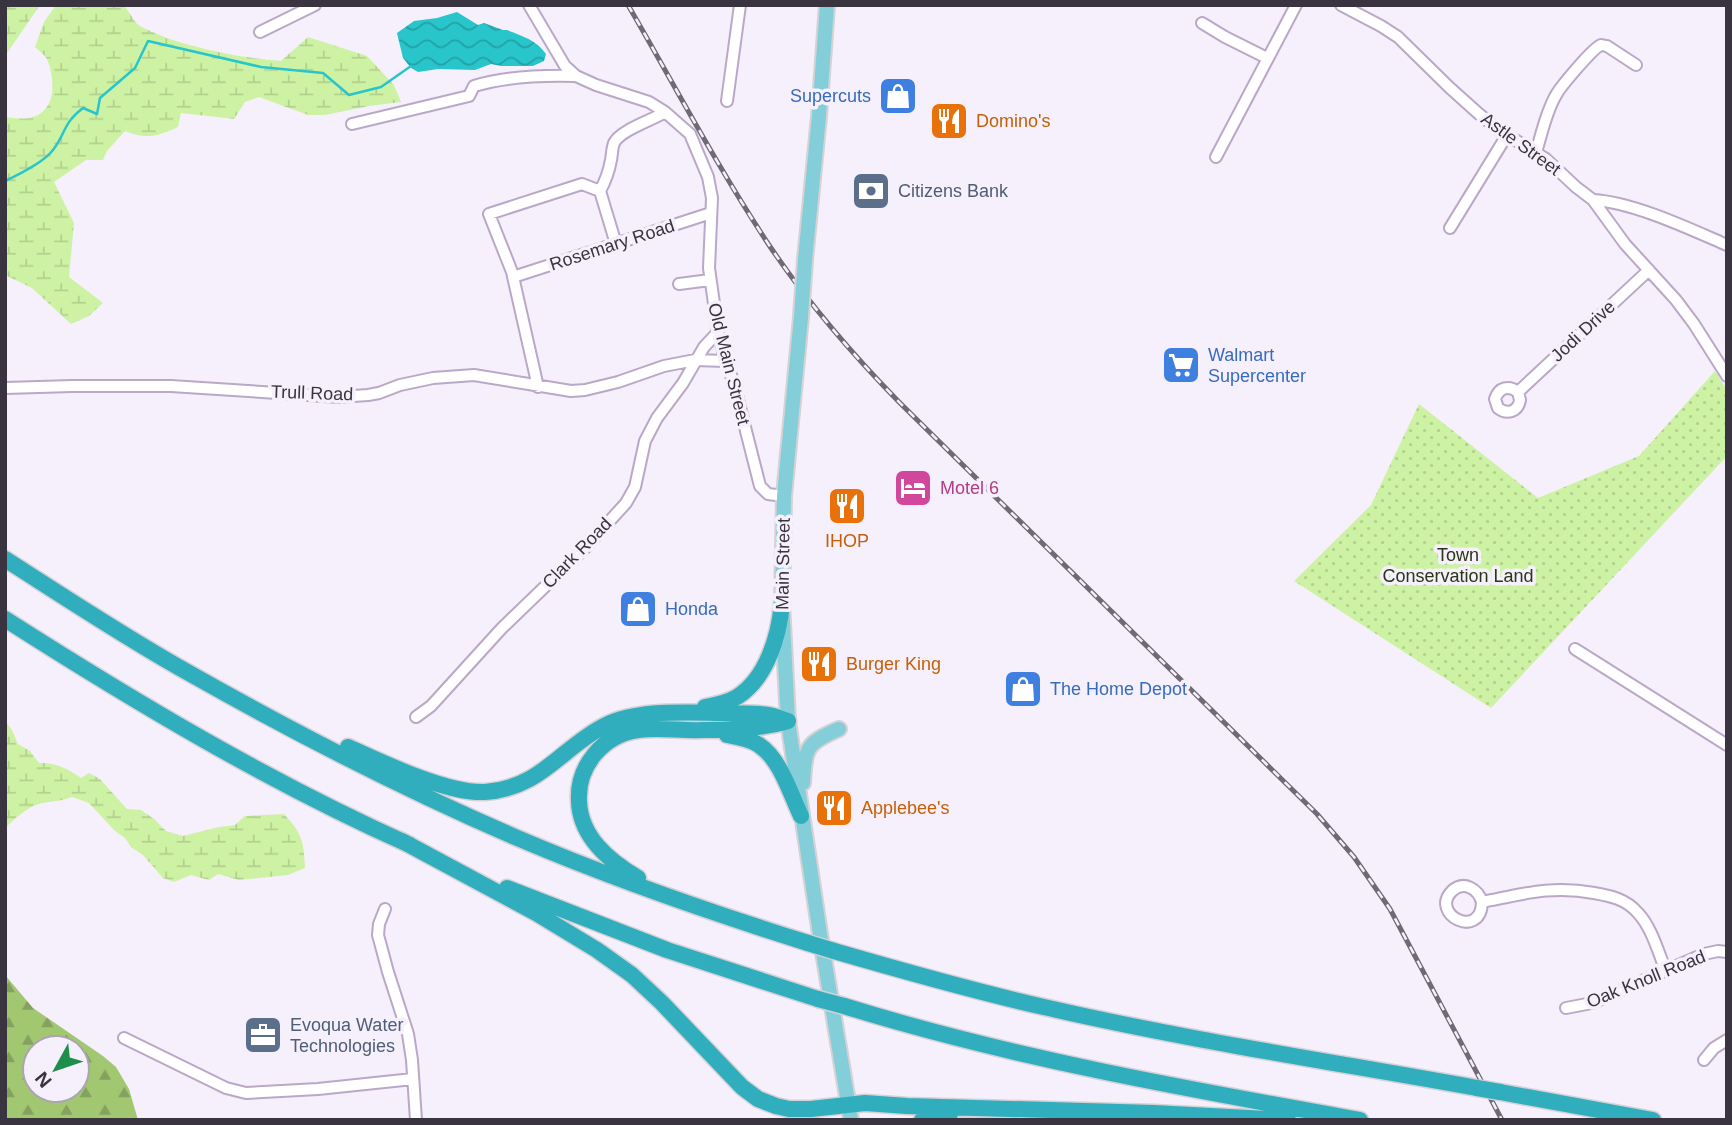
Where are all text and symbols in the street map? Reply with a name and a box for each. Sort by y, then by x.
shop icon: Supercuts [877,75,919,117]
place label: Supercuts [790,86,871,106]
restaurant icon: Domino's [928,100,970,142]
street label: Astle Street [1477,109,1565,179]
place label: Domino's [976,111,1050,131]
bank icon: Citizens Bank [850,170,892,212]
place label: Citizens Bank [898,181,1009,201]
street label: Rosemary Road [547,215,677,275]
street label: Jodi Drive [1547,296,1619,366]
street label: Old Main Street [704,301,754,427]
supermarket icon: Walmart Supercenter [1160,344,1202,386]
place label: Walmart Supercenter [1208,345,1306,386]
street label: Trull Road [270,382,354,404]
hotel icon: Motel 6 [892,467,934,509]
place label: Motel 6 [940,478,999,498]
restaurant icon: IHOP [826,485,868,527]
street label: Clark Road [539,514,615,592]
street label: Main Street [772,518,794,610]
place label: IHOP [825,531,869,551]
park label: Town Conservation Land [1382,545,1534,586]
shop icon: Honda [617,588,659,630]
place label: Honda [665,599,719,619]
restaurant icon: Burger King [798,643,840,685]
place label: Burger King [846,654,941,674]
shop icon: The Home Depot [1002,668,1044,710]
place label: The Home Depot [1050,679,1187,699]
restaurant icon: Applebee's [813,787,855,829]
place label: Applebee's [861,798,950,818]
street label: Oak Knoll Road [1584,946,1708,1012]
office icon: Evoqua Water Technologies [242,1014,284,1056]
place label: Evoqua Water Technologies [290,1015,403,1056]
north arrow [21,1034,91,1104]
text: N [31,1068,56,1092]

